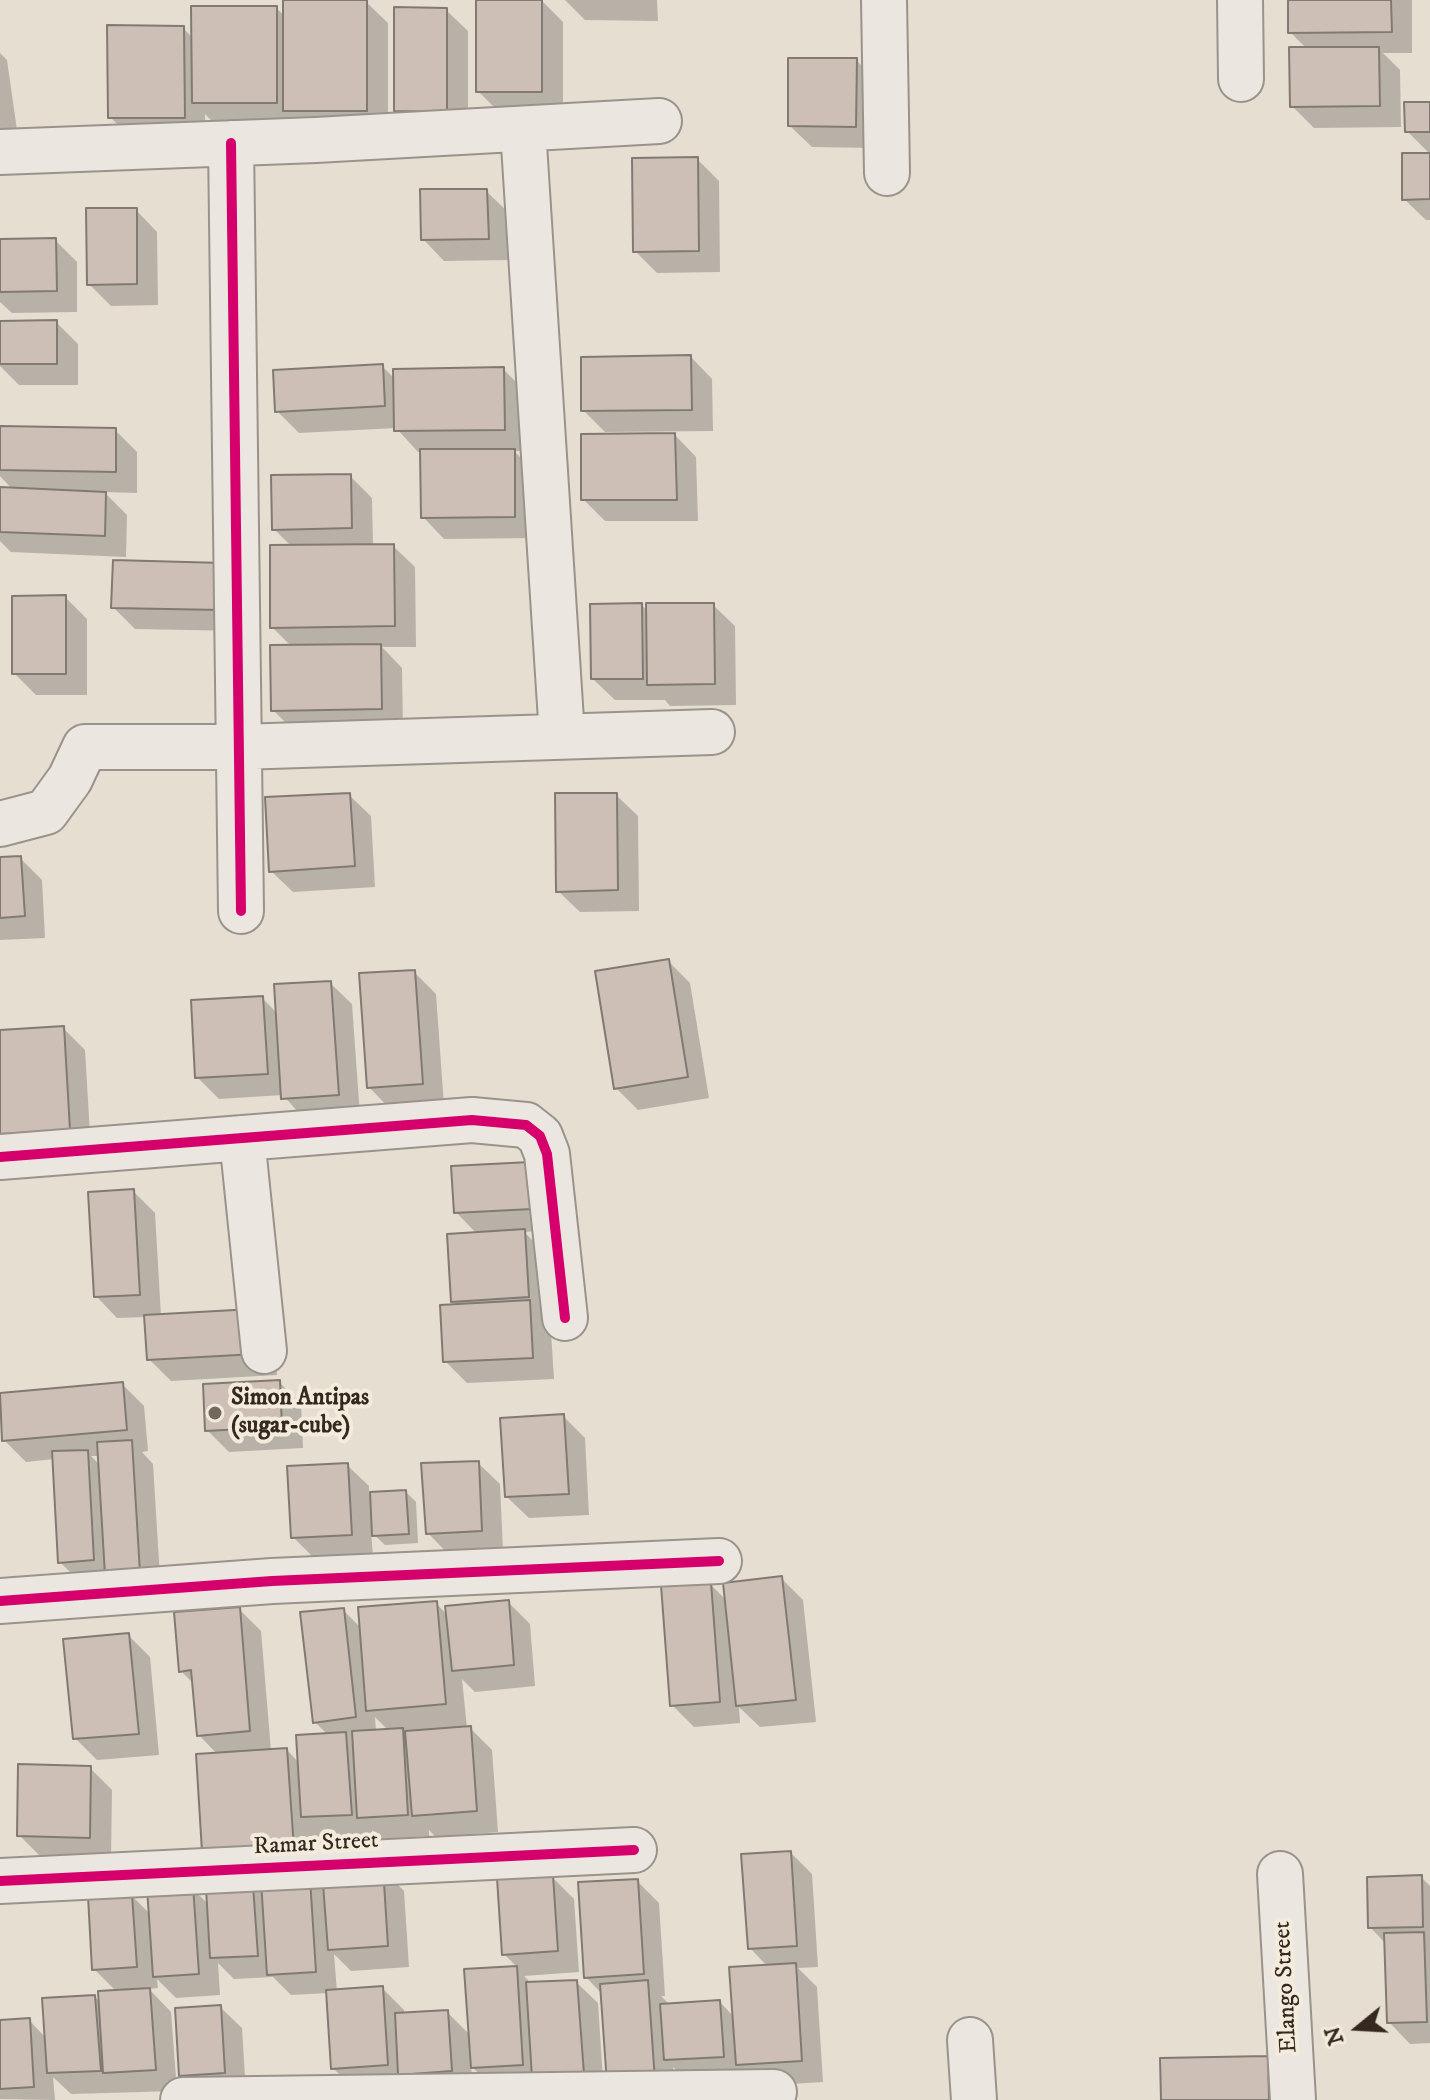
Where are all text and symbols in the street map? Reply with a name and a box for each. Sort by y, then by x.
place label: Simon Antipas (sugar-cube) [231,1385,369,1441]
marker: Simon Antipas (sugar-cube) [206,1404,224,1422]
street label: Ramar Street [253,1827,379,1863]
street label: Elango Street [1269,1920,1305,2054]
north arrow [1318,1988,1398,2068]
text: N [1319,2023,1350,2048]

